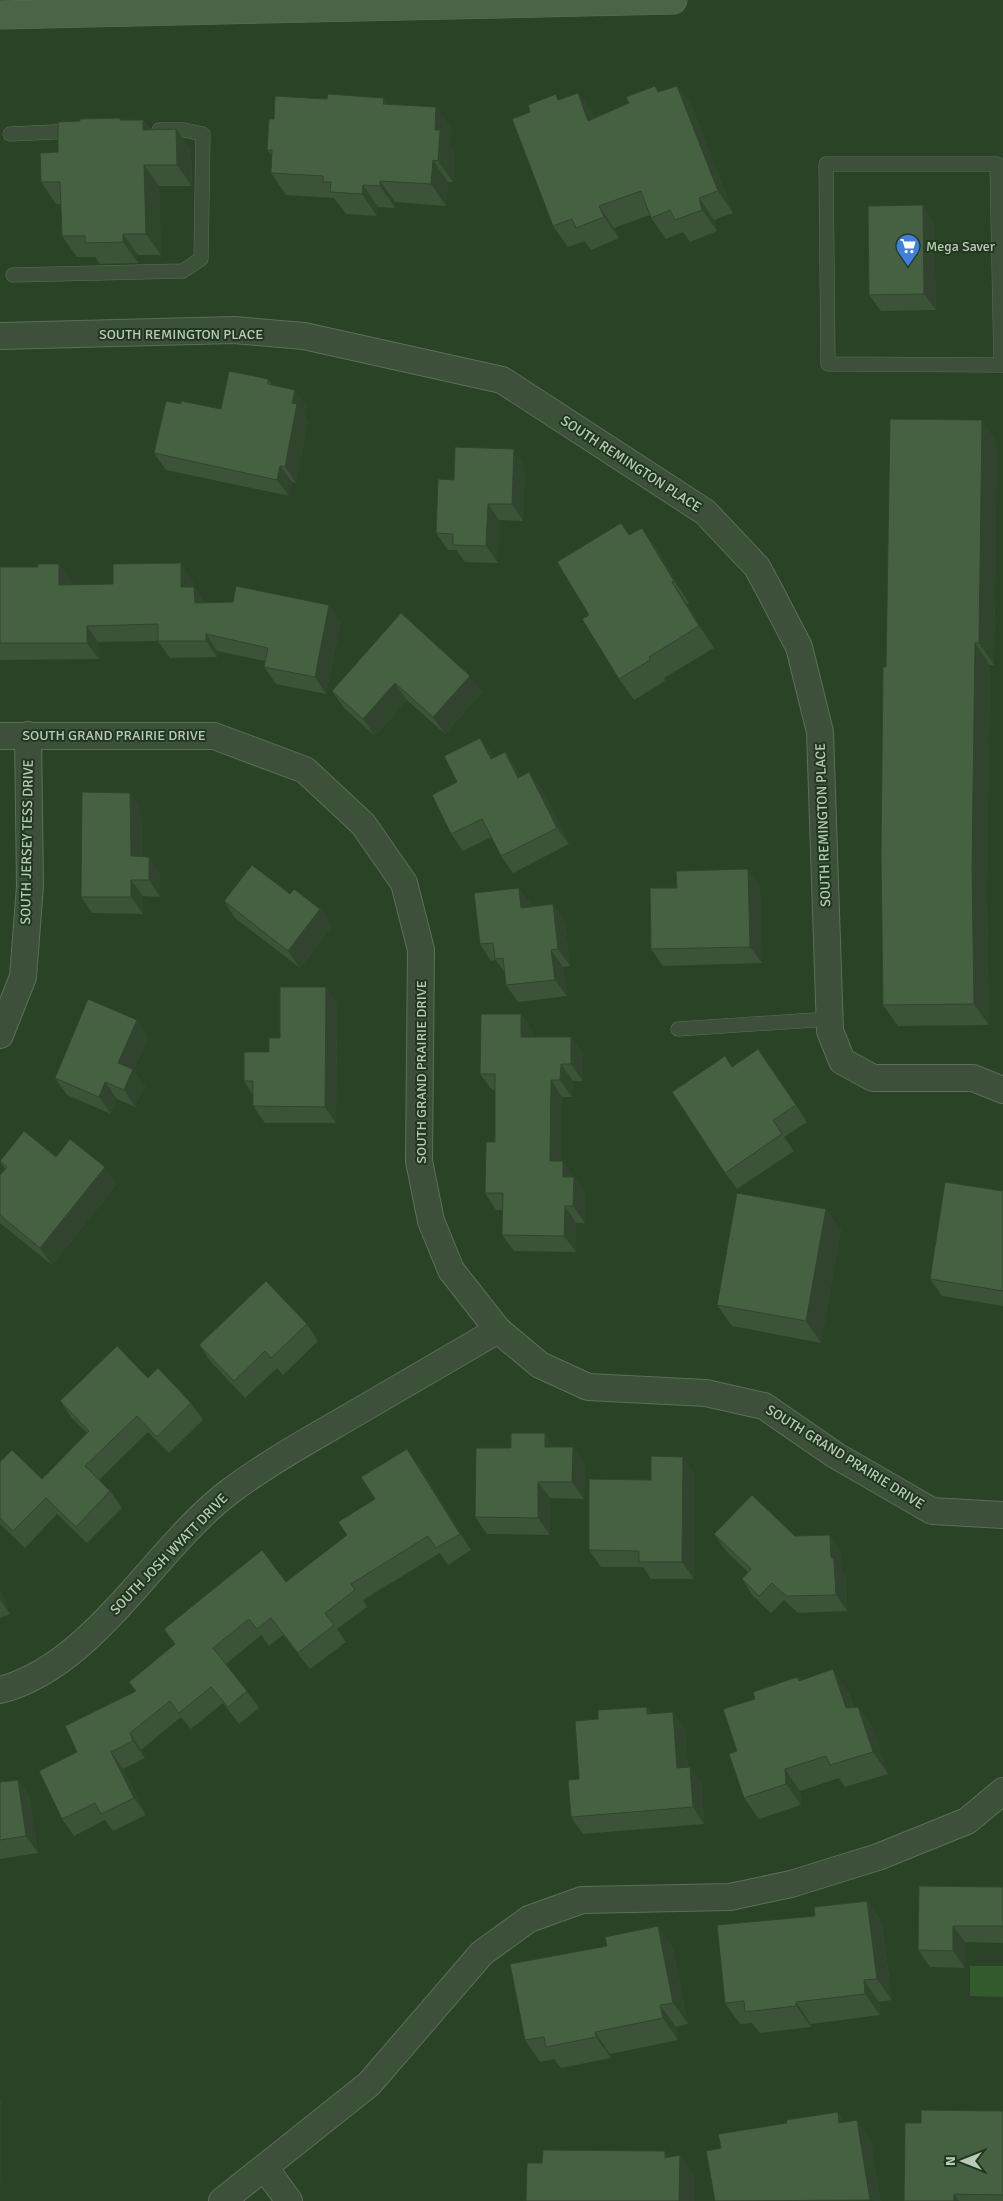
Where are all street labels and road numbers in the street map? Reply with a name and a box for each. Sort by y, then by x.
street label: SOUTH REMINGTON PLACE [99,326,263,343]
street label: SOUTH REMINGTON PLACE [558,412,705,516]
street label: SOUTH GRAND PRAIRIE DRIVE [22,727,206,744]
street label: SOUTH REMINGTON PLACE [812,743,834,907]
street label: SOUTH JERSEY TESS DRIVE [17,759,37,925]
street label: SOUTH GRAND PRAIRIE DRIVE [413,980,430,1164]
street label: SOUTH GRAND PRAIRIE DRIVE [763,1401,927,1513]
street label: SOUTH JOSH WYATT DRIVE [107,1490,231,1618]

